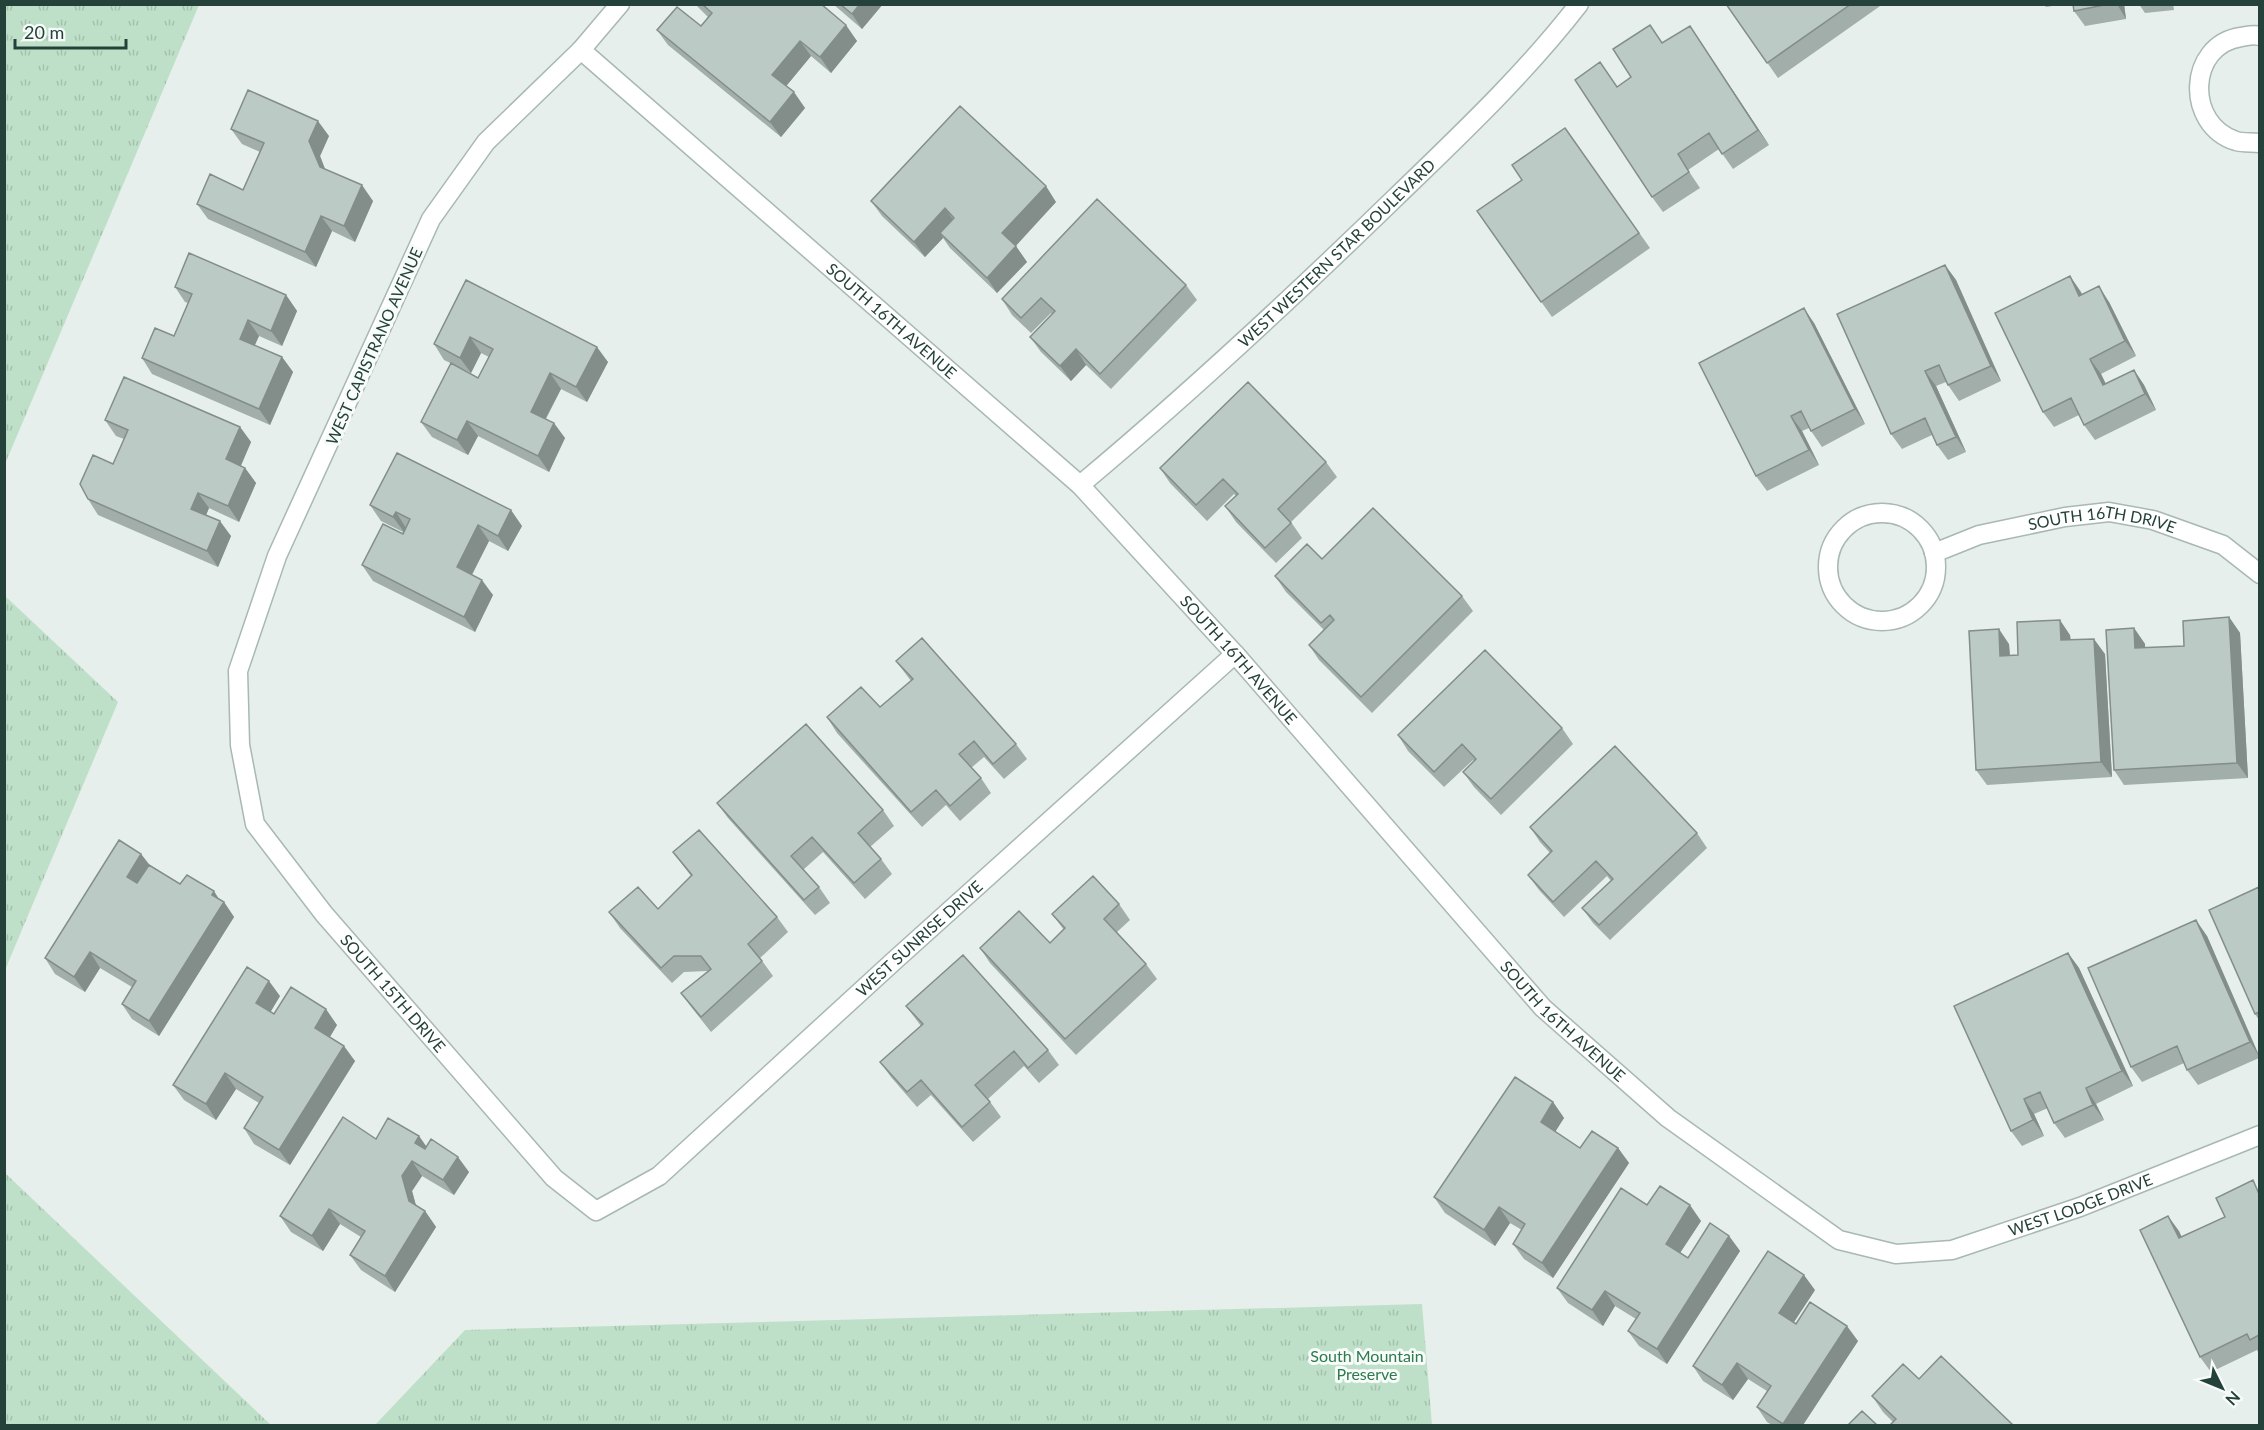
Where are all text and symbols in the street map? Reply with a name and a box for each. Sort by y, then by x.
scale bar [15,12,126,50]
text: 20 m [24,21,64,43]
street label: WEST WESTERN STAR BOULEVARD [1234,155,1439,351]
street label: WEST CAPISTRANO AVENUE [321,244,426,447]
street label: SOUTH 16TH AVENUE [823,259,961,382]
street label: SOUTH 16TH DRIVE [2026,501,2179,536]
street label: SOUTH 16TH AVENUE [1177,591,1301,728]
street label: WEST SUNRISE DRIVE [852,876,986,1000]
street label: SOUTH 15TH DRIVE [337,930,450,1056]
street label: SOUTH 16TH AVENUE [1497,956,1630,1085]
street label: WEST LODGE DRIVE [2006,1169,2155,1239]
park label: South Mountain Preserve [1310,1346,1424,1383]
north arrow [2192,1358,2252,1418]
text: N [2222,1388,2244,1410]

